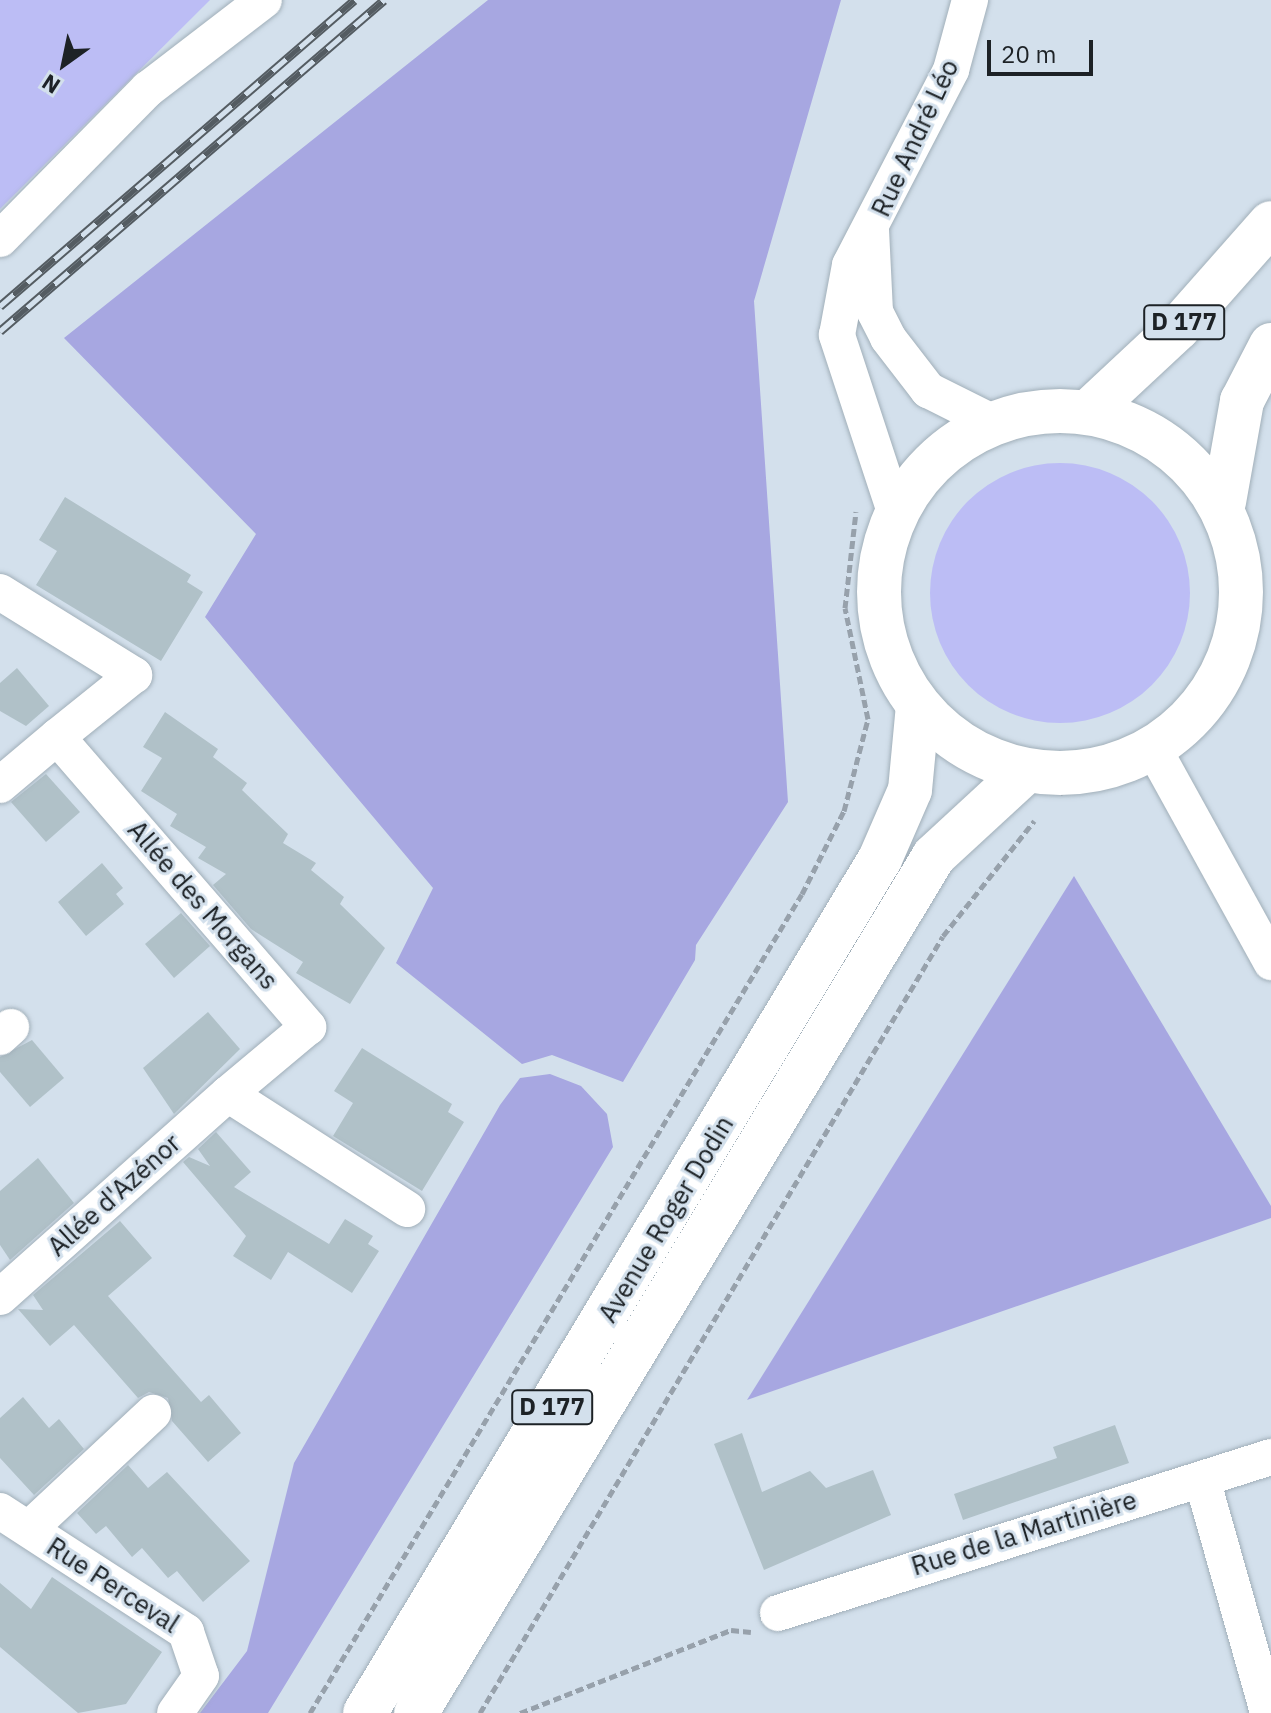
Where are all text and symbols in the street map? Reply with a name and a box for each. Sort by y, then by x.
north arrow [24,24,104,104]
scale bar [991,24,1097,74]
text: 20 m [1001,38,1056,70]
street label: Rue André Léo [865,54,965,222]
text: N [36,68,65,101]
road number: D 177 [1142,302,1226,342]
street label: Allée des Morgans [121,814,285,996]
street label: Avenue Roger Dodin [592,1110,740,1328]
street label: Allée d'Azénor [41,1127,187,1263]
road number: D 177 [510,1387,594,1427]
street label: Rue de la Martinière [908,1484,1140,1582]
street label: Rue Perceval [41,1531,185,1639]

